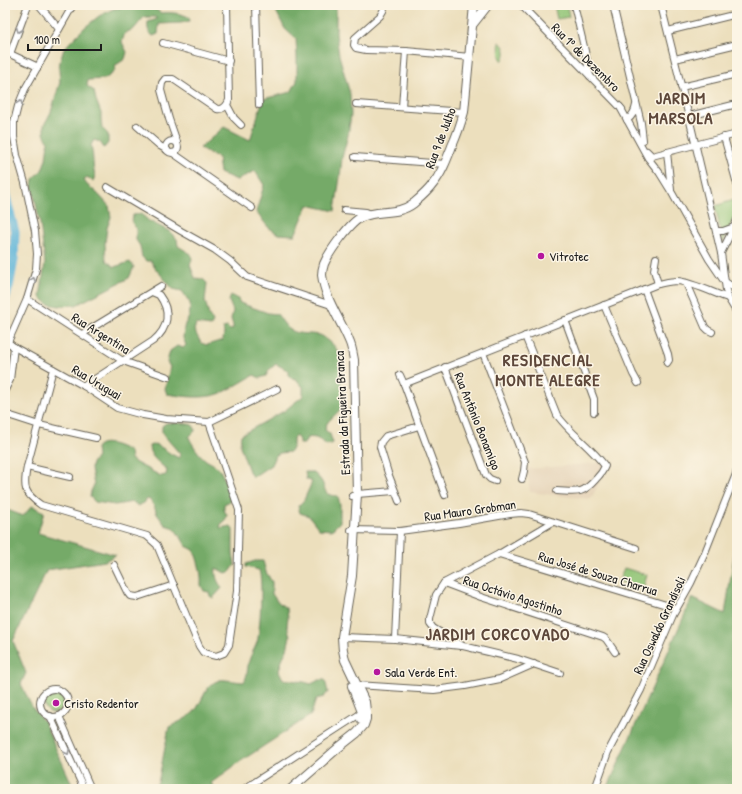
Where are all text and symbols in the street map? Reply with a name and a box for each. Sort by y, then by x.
street label: Rua 1º de Dezembro [548,19,624,95]
one-way arrow [16,26,24,33]
scale bar [28,26,101,52]
text: 100 m [34,31,60,48]
district label: JARDIM MARSOLA [648,86,714,129]
one-way arrow [15,100,23,107]
street label: Rua 9 de Julho [420,105,460,171]
place label: Vitrotec [549,247,589,265]
marker: Vitrotec [536,251,546,261]
one-way arrow [28,277,37,284]
street label: Rua Argentina [68,308,134,358]
district label: RESIDENCIAL MONTE ALEGRE [495,348,601,391]
street label: Estrada da Figueira Branca [330,350,354,476]
street label: Rua Uruguai [69,360,125,404]
street label: Rua Antônio Bonamigo [450,370,506,472]
street label: Rua Mauro Grobman [423,495,517,525]
street label: Rua José de Souza Charrua [536,546,660,600]
street label: Rua Octávio Agostinho [461,570,565,620]
street label: Rua Oswaldo Grandisoli [628,573,690,677]
district label: JARDIM CORCOVADO [425,622,571,645]
place label: Sala Verde Ent. [385,663,457,681]
marker: Sala Verde Ent. [372,667,382,677]
place label: Cristo Redentor [64,694,139,712]
marker: Cristo Redentor [51,698,61,708]
one-way arrow [62,747,70,755]

